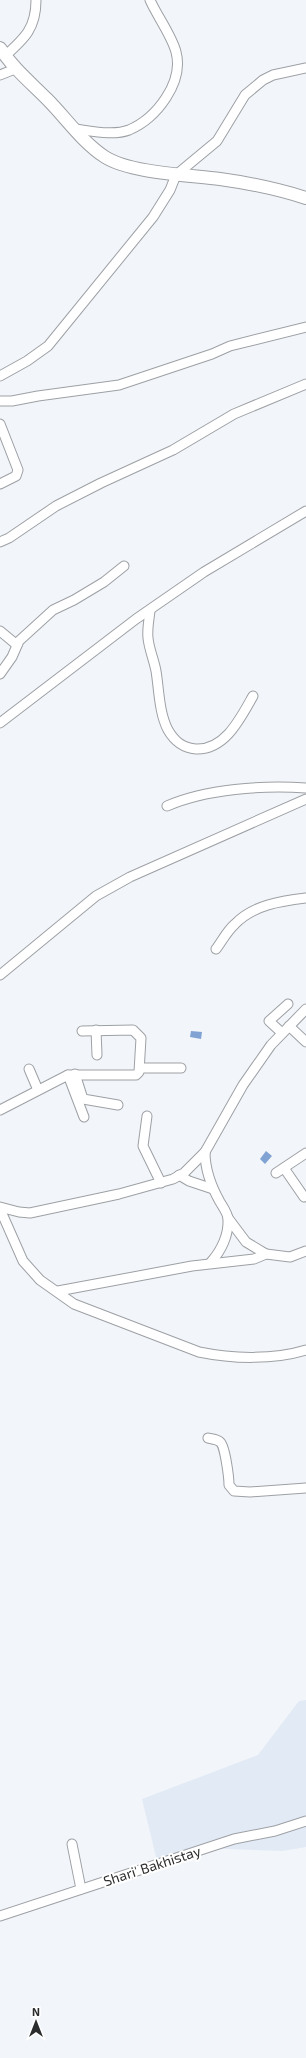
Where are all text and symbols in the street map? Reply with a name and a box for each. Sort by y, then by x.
street label: Shari' Bakhistay [101,1842,203,1889]
north arrow [16,2002,56,2042]
text: N [32,2005,40,2018]

